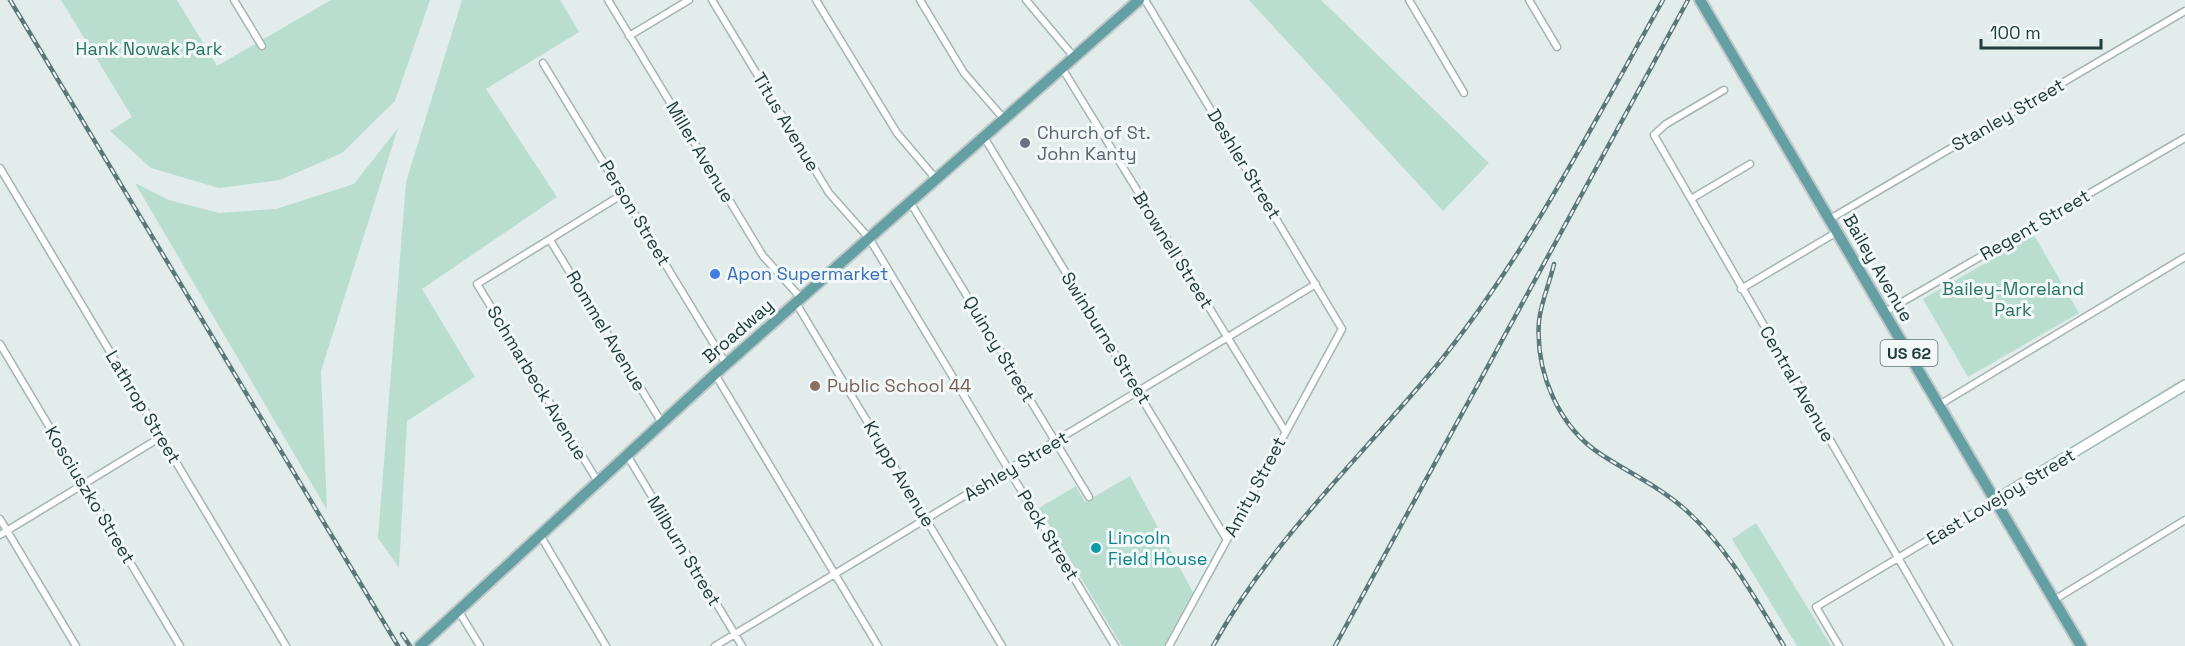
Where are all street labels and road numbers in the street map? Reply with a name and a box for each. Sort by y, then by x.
street label: Titus Avenue [748,68,825,175]
street label: Stanley Street [1947,73,2068,156]
street label: Miller Avenue [661,97,740,207]
street label: Deshler Street [1202,104,1286,223]
street label: Person Street [595,156,676,270]
street label: Regent Street [1976,184,2094,265]
street label: Brownell Street [1128,187,1219,313]
street label: Bailey Avenue [1838,210,1919,326]
street label: Rommel Avenue [561,266,651,395]
street label: Swinburne Street [1057,267,1156,408]
street label: Quincy Street [959,291,1040,406]
street label: Broadway [697,294,778,368]
street label: Schmarbeck Avenue [482,301,593,464]
street label: Central Avenue [1755,321,1840,446]
road number: US 62 [1880,340,1938,366]
street label: Lathrop Street [101,346,186,467]
street label: Krupp Avenue [859,416,940,531]
street label: Kosciuszko Street [40,422,141,568]
street label: Ashley Street [959,425,1072,506]
street label: Amity Street [1219,433,1291,541]
street label: East Lovejoy Street [1922,443,2079,550]
street label: Peck Street [1012,485,1084,584]
street label: Milburn Street [643,491,726,610]

